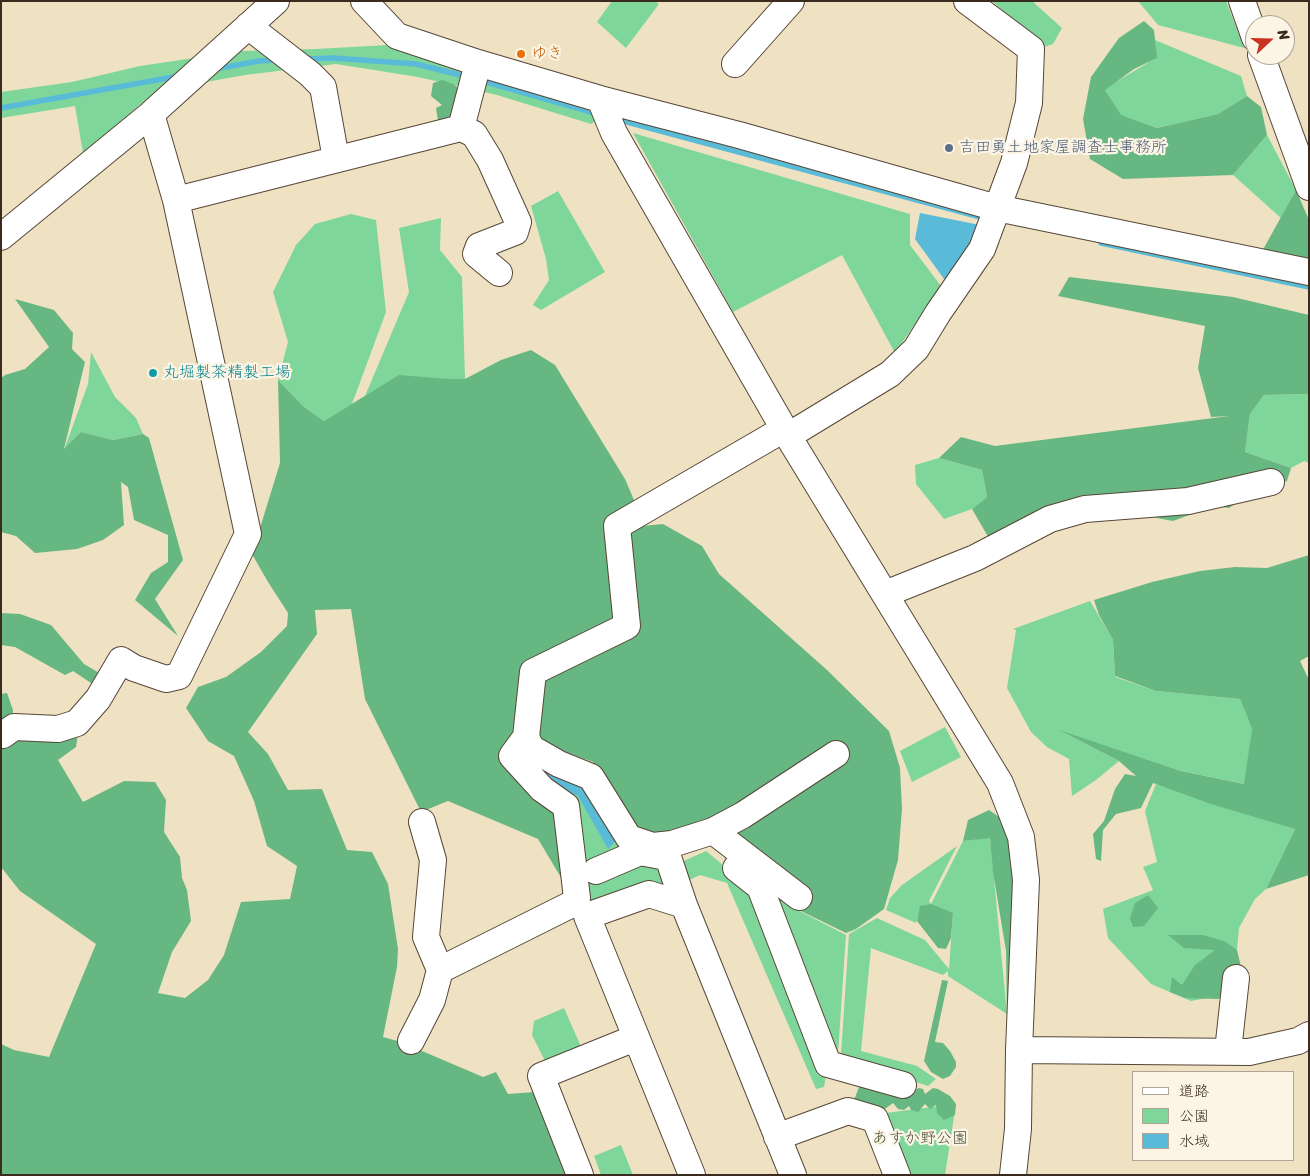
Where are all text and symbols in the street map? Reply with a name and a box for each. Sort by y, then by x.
north arrow [1245,15,1295,65]
text: N [1270,26,1297,44]
place label: ゆき [531,44,563,64]
marker: ゆき [515,48,527,60]
place label: 吉田勇土地家屋調査士事務所 [959,138,1167,158]
marker: 吉田勇土地家屋調査士事務所 [943,142,955,154]
place label: 丸堀製茶精製工場 [163,363,291,383]
marker: 丸堀製茶精製工場 [147,367,159,379]
legend [1132,1071,1295,1161]
text: 道路 [1179,1078,1209,1104]
text: 公園 [1179,1103,1209,1129]
text: 水域 [1179,1128,1209,1154]
park label: あすか野公園 [872,1129,968,1149]

